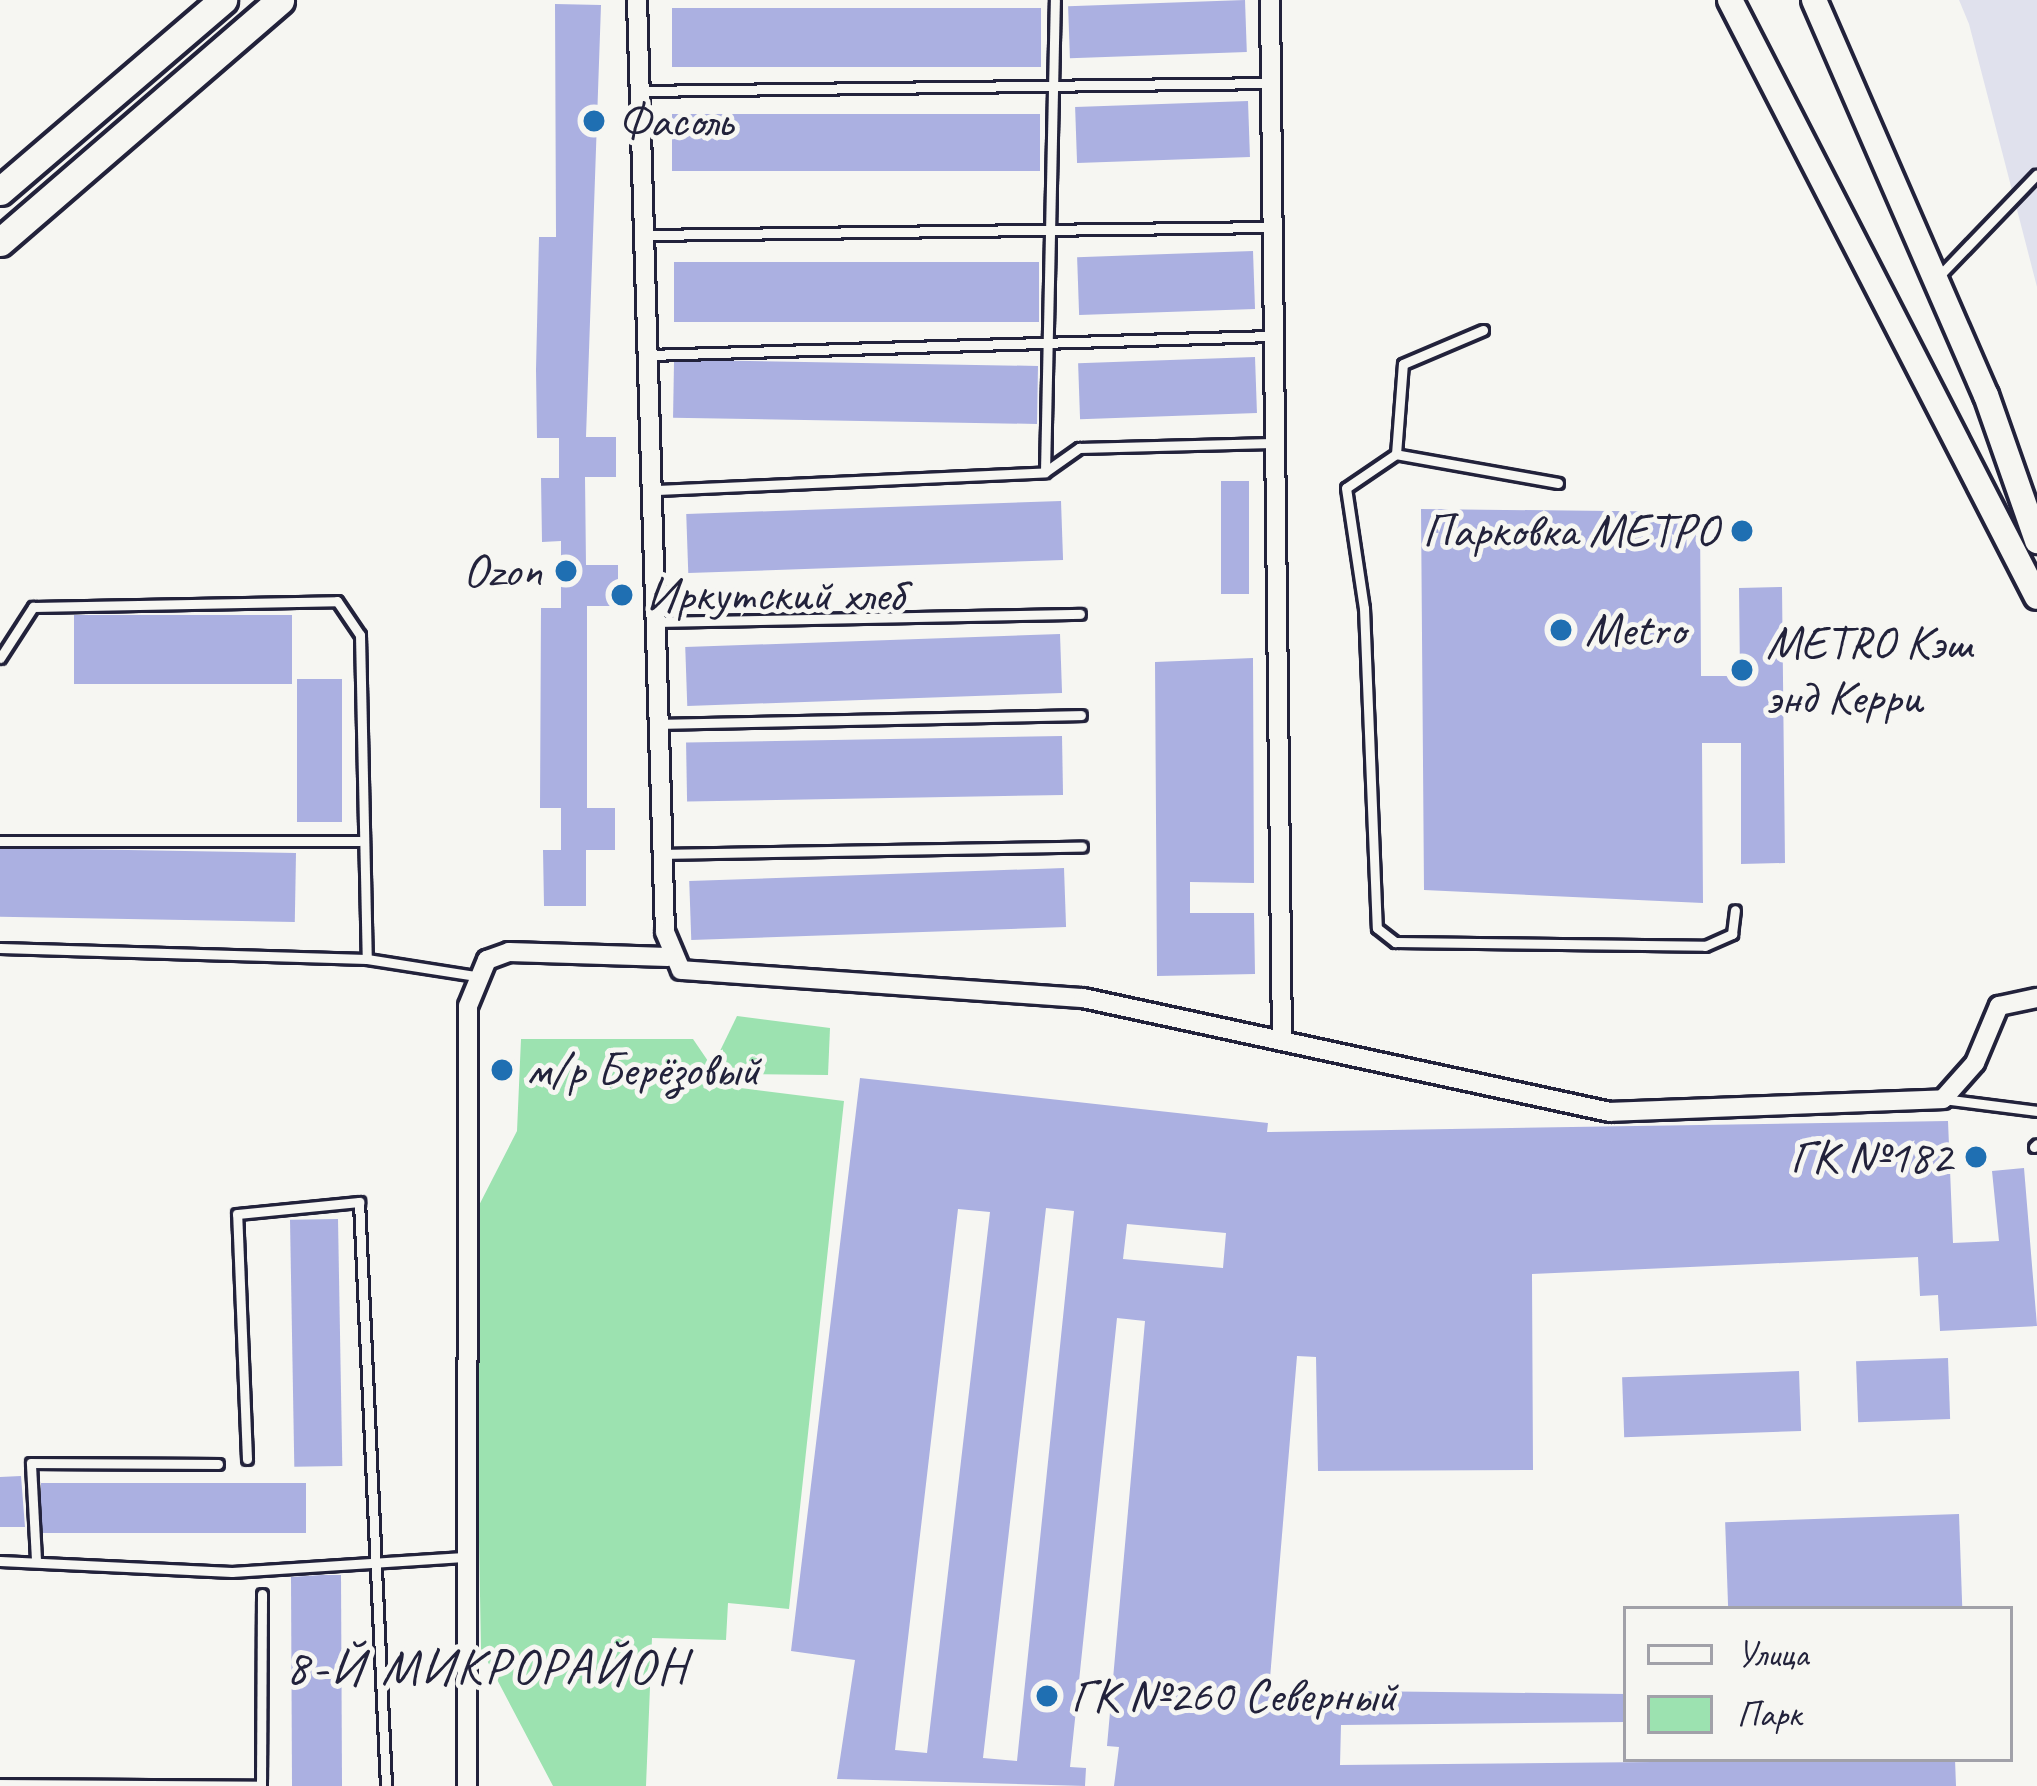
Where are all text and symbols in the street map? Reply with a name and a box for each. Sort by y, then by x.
place label: Фасоль [618,92,732,150]
marker: Фасоль [581,108,607,134]
place label: Парковка МЕТРО [1422,502,1718,560]
marker: Парковка МЕТРО [1729,518,1755,544]
place label: Ozon [463,542,542,600]
marker: Ozon [553,558,579,584]
place label: Иркутский хлеб [646,566,903,624]
marker: Иркутский хлеб [609,582,635,608]
place label: Metro [1585,601,1685,659]
place label: METRO Кэш энд Керри [1766,613,1973,726]
marker: Metro [1548,617,1574,643]
marker: METRO Кэш энд Керри [1729,657,1755,683]
place label: м/р Берёзовый [526,1041,760,1099]
marker: м/р Берёзовый [489,1057,515,1083]
place label: ГК №182 [1790,1128,1952,1186]
marker: ГК №182 [1963,1144,1989,1170]
legend [1623,1606,2013,1762]
text: Улица [1737,1631,1808,1677]
district label: 8-Й МИКРОРАЙОН [284,1635,690,1697]
place label: ГК №260 Северный [1071,1667,1397,1725]
marker: ГК №260 Северный [1034,1683,1060,1709]
text: Парк [1737,1691,1801,1737]

